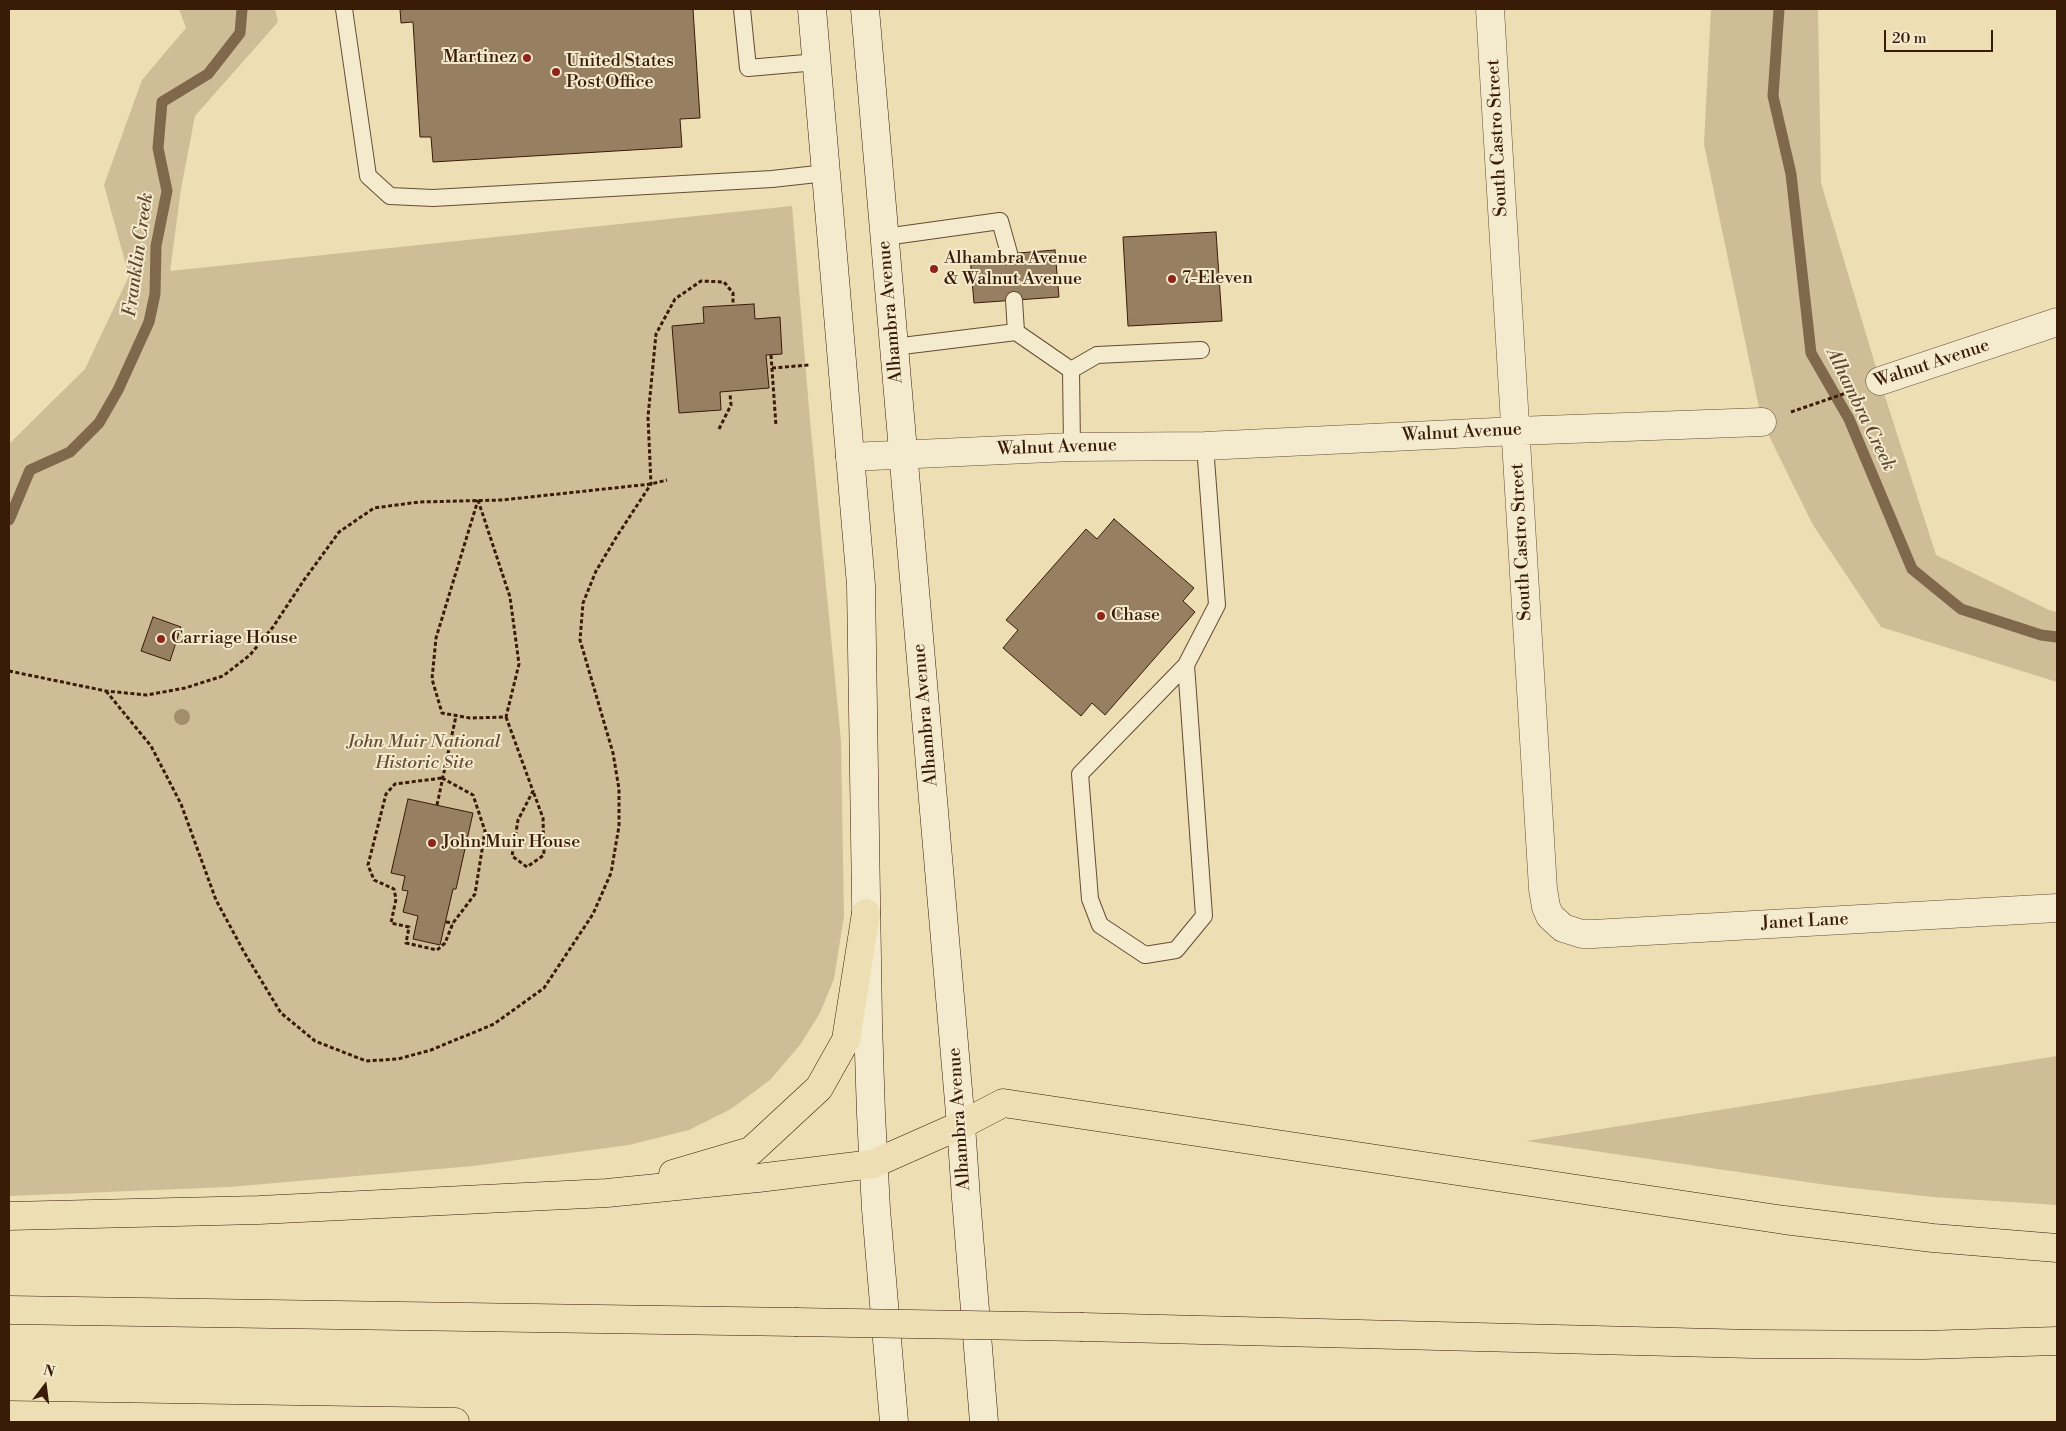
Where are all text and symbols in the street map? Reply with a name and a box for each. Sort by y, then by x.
scale bar [1886,20,1995,52]
text: 20 m [1892,29,1927,48]
place label: Martinez [443,47,517,69]
place label: United States Post Office [566,51,674,94]
marker: Martinez [521,52,533,64]
street label: South Castro Street [1483,59,1513,217]
marker: United States Post Office [550,66,562,78]
water label: Franklin Creek [119,191,159,319]
street label: Alhambra Avenue [874,240,908,384]
place label: Alhambra Avenue & Walnut Avenue [944,248,1087,290]
marker: Alhambra Avenue & Walnut Avenue [928,263,940,275]
place label: 7-Eleven [1182,268,1253,290]
marker: 7-Eleven [1166,273,1178,285]
street label: Walnut Avenue [1872,335,1992,393]
water label: Alhambra Creek [1820,345,1900,475]
street label: Walnut Avenue [1402,419,1522,447]
street label: Walnut Avenue [997,435,1117,461]
street label: South Castro Street [1507,463,1537,621]
place label: Chase [1111,605,1160,627]
marker: Chase [1095,610,1107,622]
place label: Carriage House [171,628,297,650]
marker: Carriage House [155,633,167,645]
street label: Alhambra Avenue [909,643,943,787]
park label: John Muir National Historic Site [348,732,500,774]
place label: John Muir House [442,832,580,854]
marker: John Muir House [426,837,438,849]
street label: Janet Lane [1761,909,1849,935]
street label: Alhambra Avenue [944,1047,976,1191]
north arrow [20,1361,70,1411]
text: N [41,1361,57,1382]

